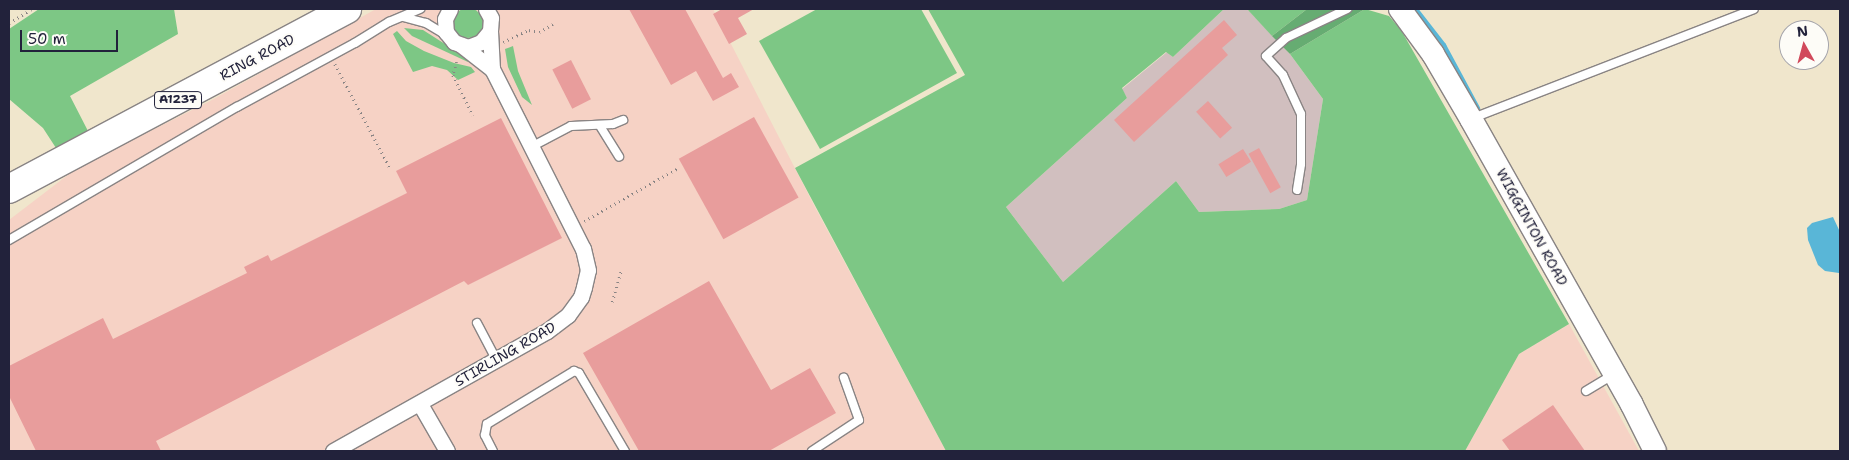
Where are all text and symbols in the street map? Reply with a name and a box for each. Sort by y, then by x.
scale bar [22,20,120,52]
north arrow [1779,20,1829,70]
text: N [1796,21,1809,41]
text: 50 m [28,29,66,49]
street label: RING ROAD [217,30,297,84]
road number: A1237 [153,90,203,110]
street label: WIGGINTON ROAD [1493,165,1571,289]
street label: STIRLING ROAD [452,318,558,390]

